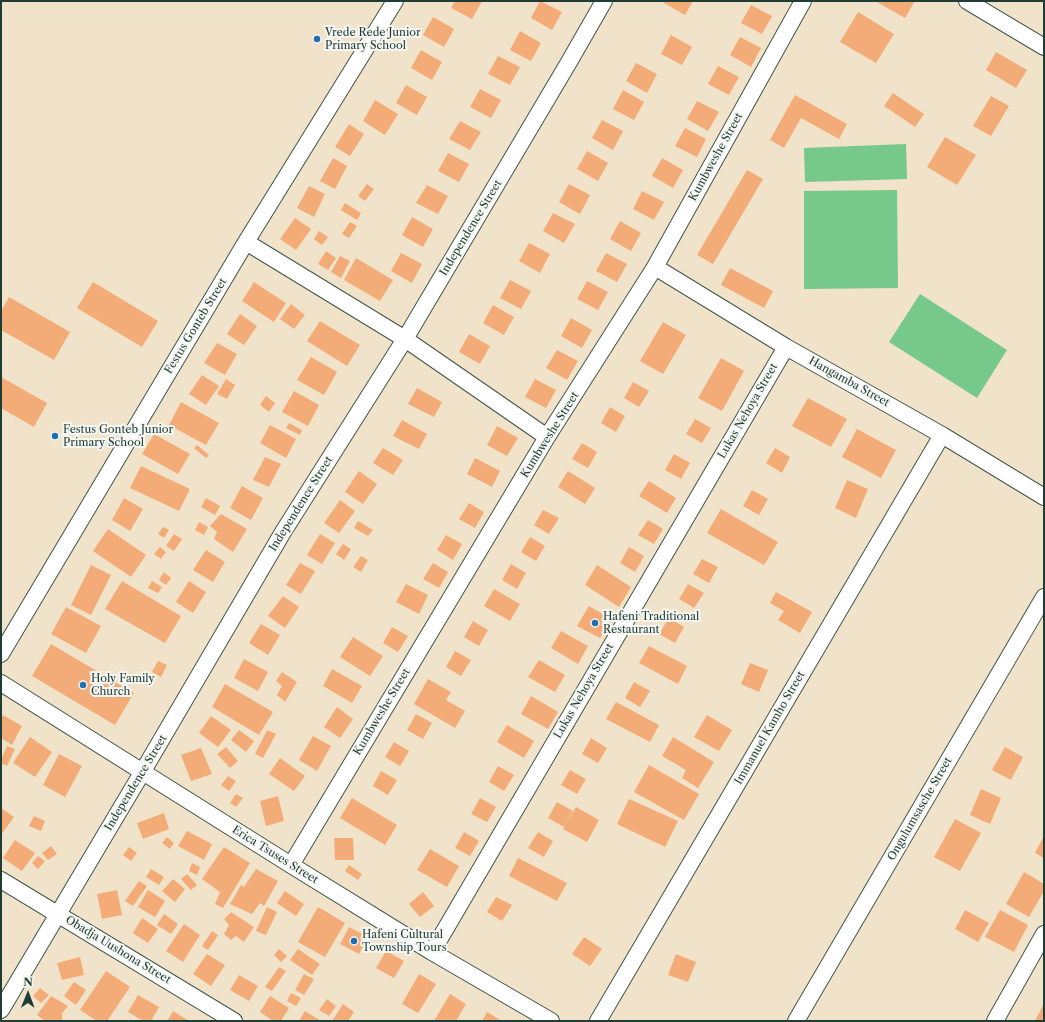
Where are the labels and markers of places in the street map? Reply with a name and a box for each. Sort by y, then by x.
place label: Vrede Rede Junior Primary School [325,26,421,52]
marker: Vrede Rede Junior Primary School [312,34,322,44]
place label: Festus Gonteb Junior Primary School [63,423,173,449]
marker: Festus Gonteb Junior Primary School [50,431,60,441]
place label: Hafeni Traditional Restaurant [603,610,699,636]
marker: Hafeni Traditional Restaurant [590,618,600,628]
place label: Holy Family Church [91,672,155,698]
marker: Holy Family Church [78,680,88,690]
place label: Hafeni Cultural Township Tours [362,928,446,954]
marker: Hafeni Cultural Township Tours [349,936,359,946]

